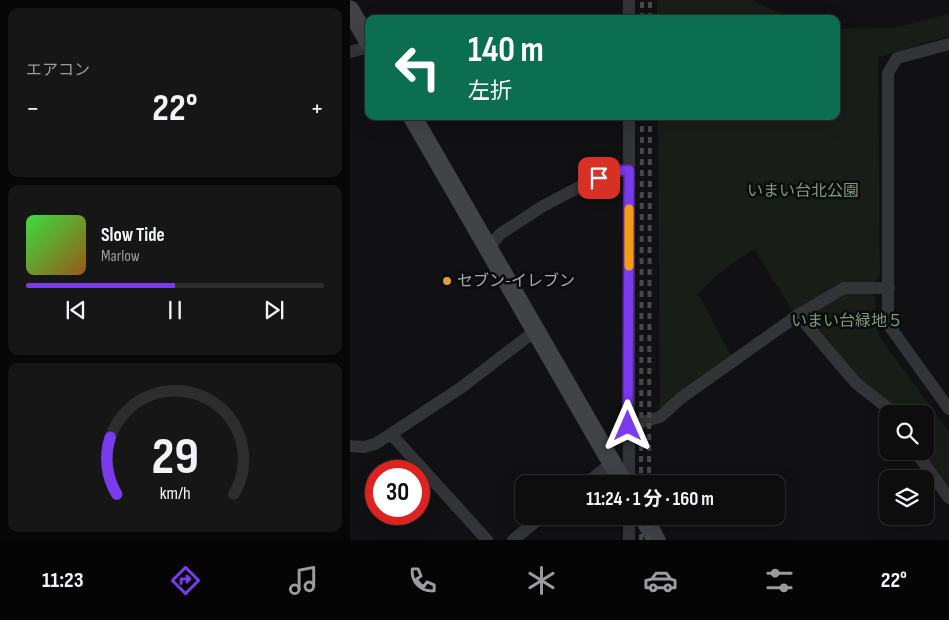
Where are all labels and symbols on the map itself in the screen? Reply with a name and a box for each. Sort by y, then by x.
pin [578,157,620,199]
park label: いまい台北公園 [747,182,859,201]
place label: セブン-イレブン [457,272,575,291]
marker: セブン-イレブン [441,275,453,287]
park label: いまい台緑地５ [791,312,903,331]
position arrow [601,399,653,451]
speed limit sign: 30 [365,460,430,525]

